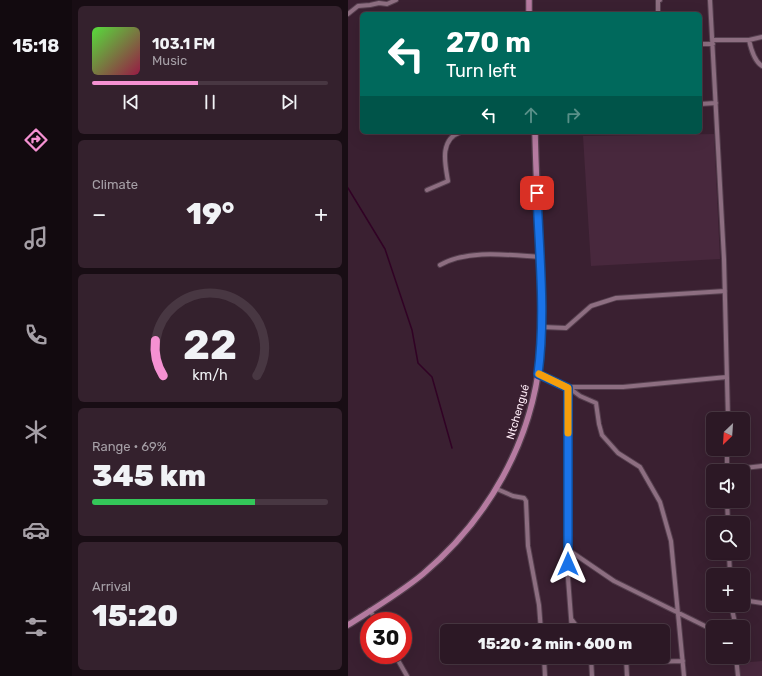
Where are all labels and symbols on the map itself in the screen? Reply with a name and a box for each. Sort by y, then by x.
pin [520,176,554,210]
street label: Ntchengué [504,383,532,441]
north arrow [706,412,750,456]
position arrow [547,543,589,585]
speed limit sign: 30 [360,612,412,664]

